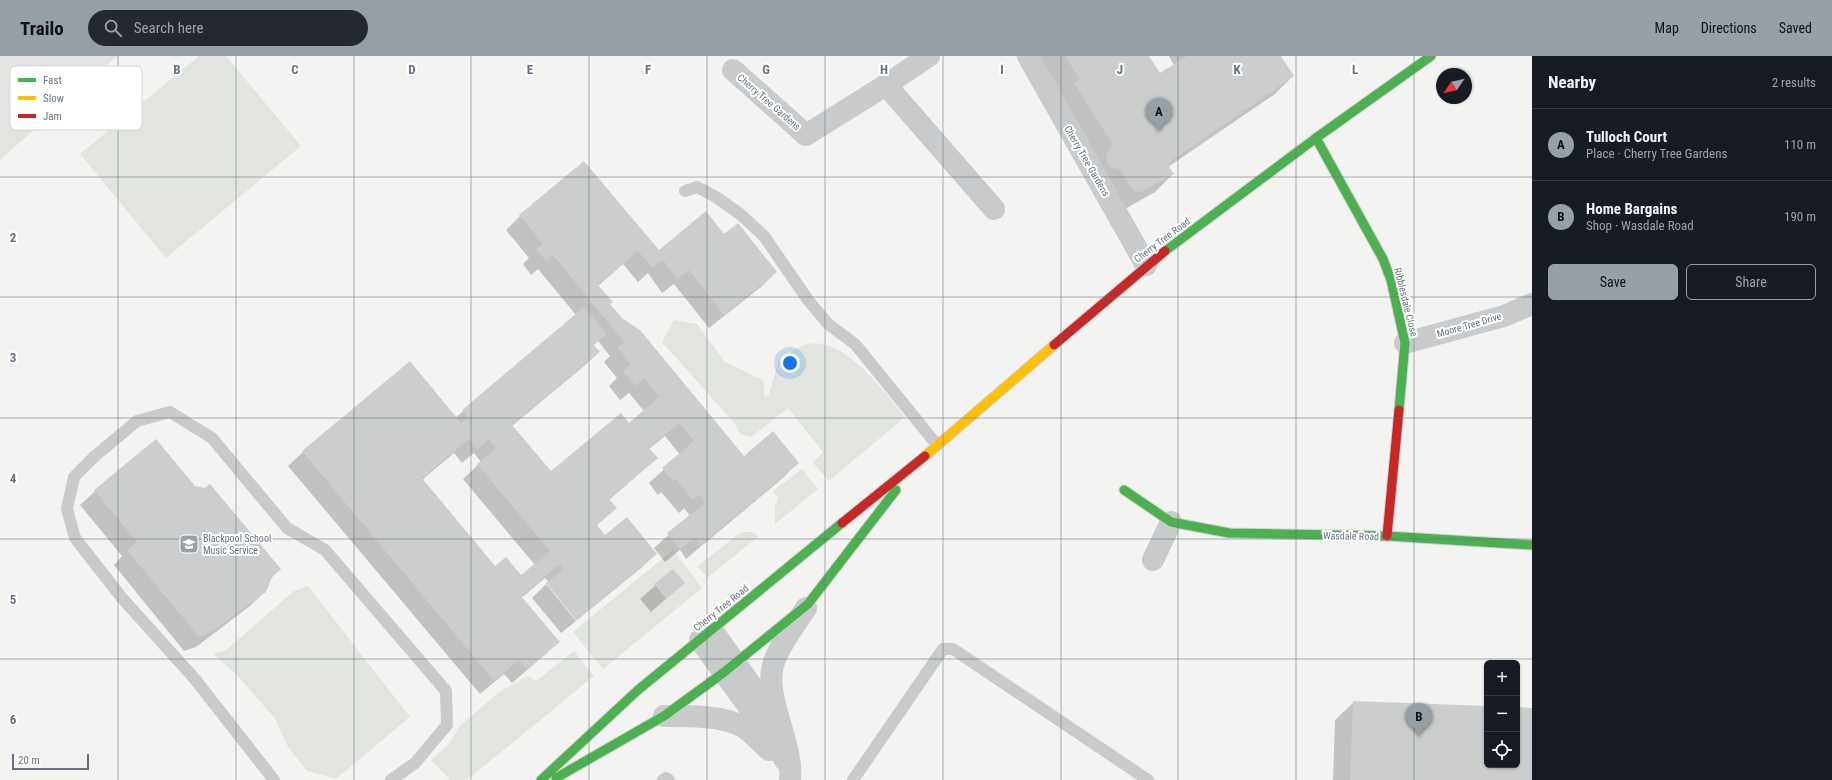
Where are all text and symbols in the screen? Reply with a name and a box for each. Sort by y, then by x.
search box [88,10,368,46]
text: Trailo [20,17,64,40]
icon: search [102,17,124,39]
text: Search here [134,19,203,37]
text: Map [1655,20,1679,36]
text: Directions [1701,20,1757,36]
text: Saved [1779,20,1812,36]
text: B [173,62,181,77]
text: C [291,62,299,77]
text: D [408,62,416,77]
text: E [527,62,534,77]
text: F [645,62,651,77]
text: H [880,62,888,77]
text: I [1000,62,1004,77]
text: J [1117,62,1123,77]
text: K [1233,62,1241,77]
text: L [1352,62,1358,77]
legend [10,66,142,130]
north arrow [1436,68,1472,104]
street label: Cherry Tree Gardens [735,71,803,133]
text: Nearby [1548,72,1596,92]
text: Fast [43,74,62,87]
text: 2 results [1772,75,1816,90]
text: Slow [43,92,64,105]
pin: A [1146,98,1172,131]
text: Jam [43,110,62,123]
street label: Cherry Tree Gardens [1062,124,1112,199]
text: Tulloch Court [1586,128,1667,146]
text: A [1557,137,1565,152]
text: 110 m [1784,137,1816,152]
text: Place · Cherry Tree Gardens [1586,146,1727,161]
text: Home Bargains [1586,200,1677,218]
text: B [1557,209,1565,224]
text: 190 m [1784,209,1816,224]
street label: Cherry Tree Road [1132,215,1192,265]
text: Shop · Wasdale Road [1586,218,1694,233]
text: 2 [10,230,17,245]
button: Save [1548,264,1678,300]
button: Share [1686,264,1816,300]
street label: Ribblesdale Close [1392,267,1420,338]
street label: Moore Tree Drive [1435,310,1503,339]
text: 3 [10,350,16,365]
your location [780,353,800,373]
text: 4 [10,471,17,486]
street label: Wasdale Road [1323,530,1379,542]
school or university icon: Blackpool School Music Service [178,533,200,555]
place label: Blackpool School Music Service [203,533,271,556]
street label: Cherry Tree Road [691,583,751,633]
text: 5 [10,592,17,607]
map controls [1484,660,1520,768]
button: + [1484,660,1520,696]
button: − [1484,696,1520,732]
pin: B [1406,703,1432,736]
text: 6 [10,712,17,727]
button: locate [1484,732,1520,768]
scale bar [12,752,89,771]
text: 20 m [18,754,40,767]

